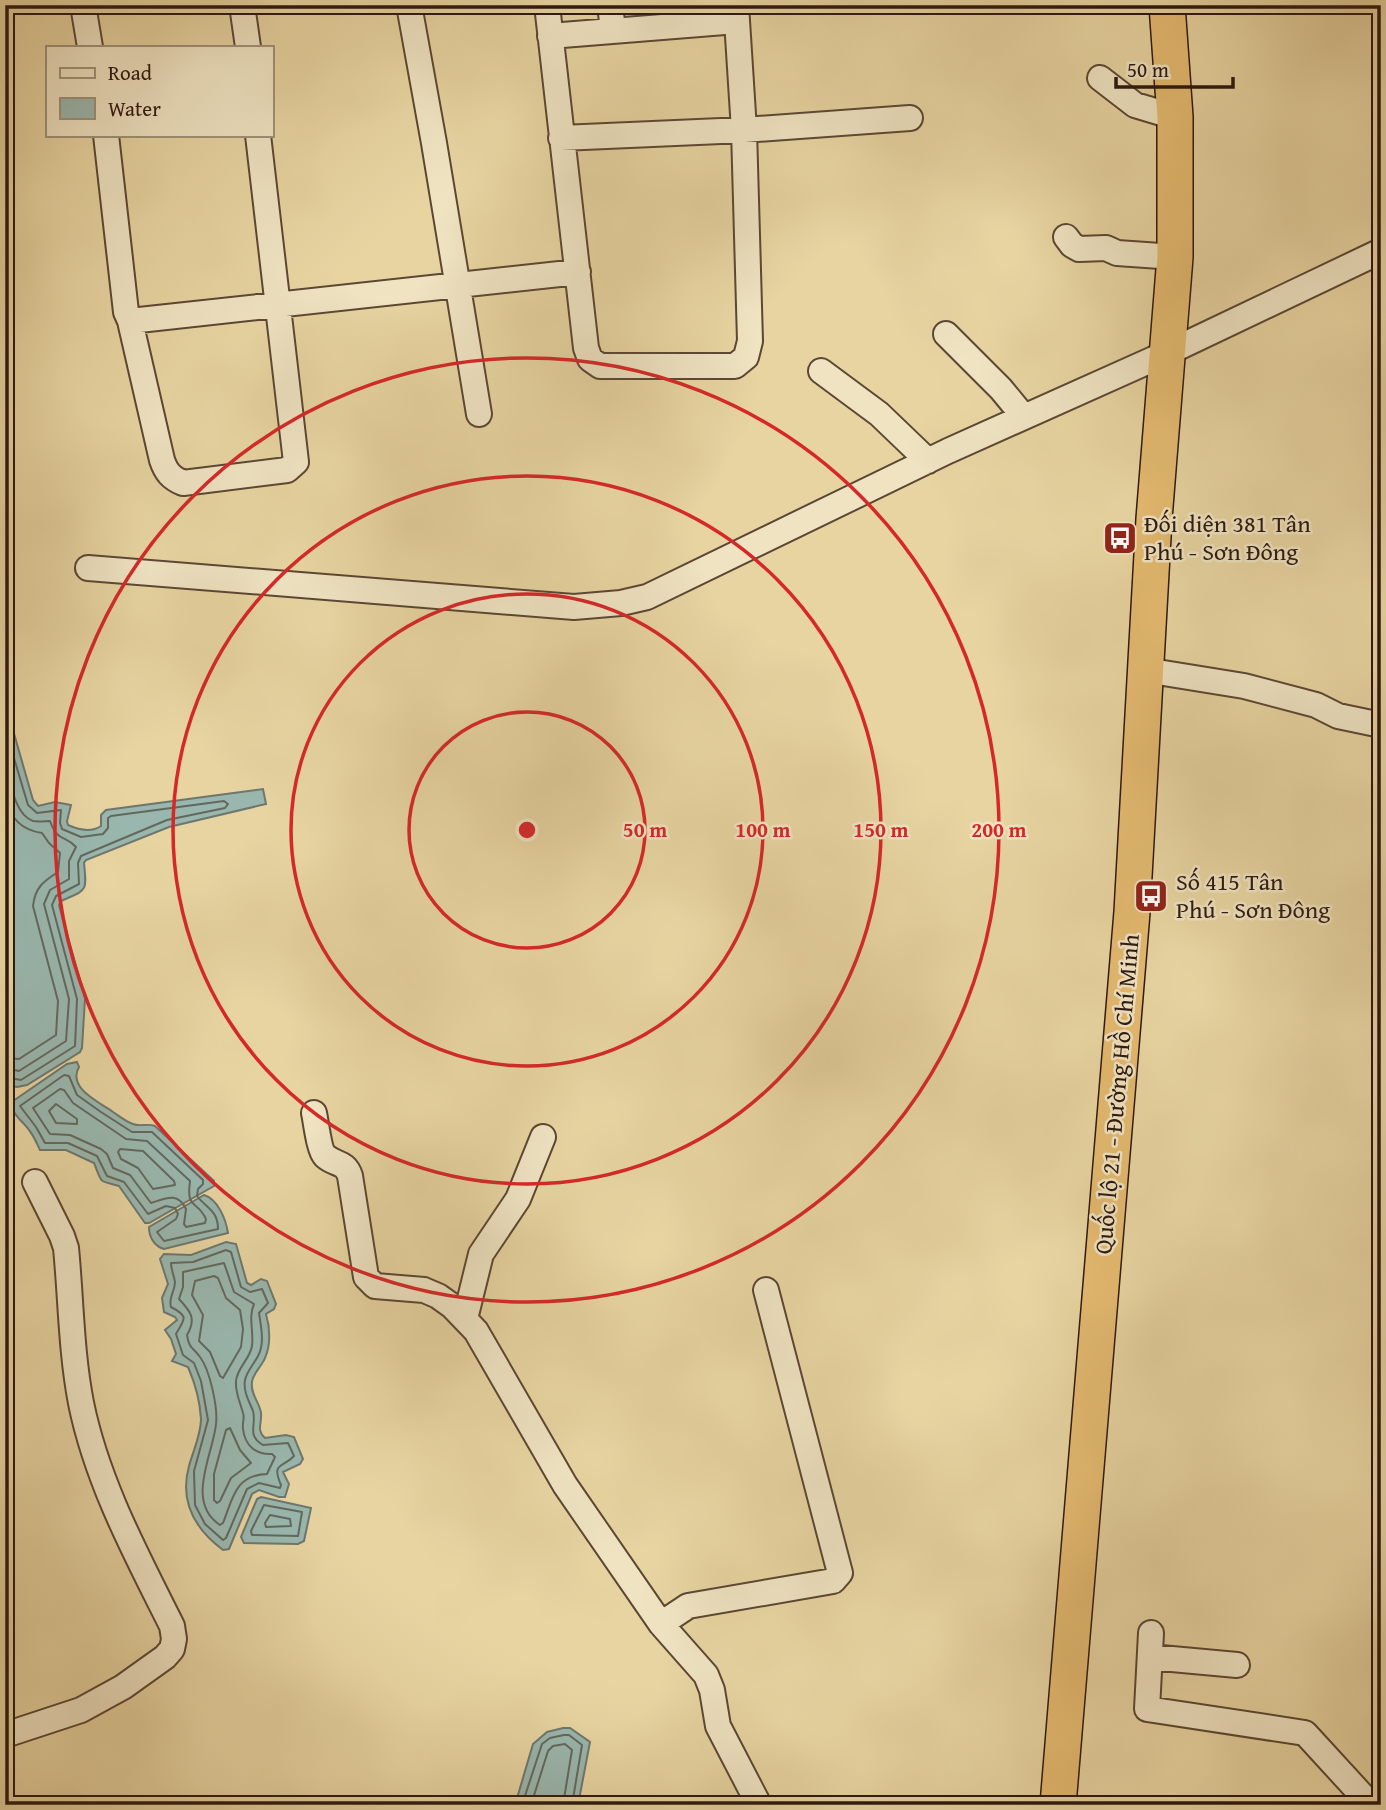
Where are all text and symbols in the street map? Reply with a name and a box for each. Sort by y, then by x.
legend [46,46,273,136]
scale bar [1116,46,1234,90]
text: 50 m [1127,54,1169,85]
text: Road [108,57,153,88]
text: Water [108,93,161,124]
place label: Đối diện 381 Tân Phú - Sơn Đông [1144,506,1311,569]
bus stop icon: Đối diện 381 Tân Phú - Sơn Đông [1101,519,1139,557]
text: 50 m [623,814,667,845]
text: 100 m [735,814,791,845]
text: 150 m [853,814,909,845]
text: 200 m [971,814,1027,845]
centre of rings [515,818,539,842]
place label: Số 415 Tân Phú - Sơn Đông [1176,864,1330,927]
bus stop icon: Số 415 Tân Phú - Sơn Đông [1132,877,1170,915]
street label: Quốc lộ 21 - Đường Hồ Chí Minh [1085,932,1148,1255]

